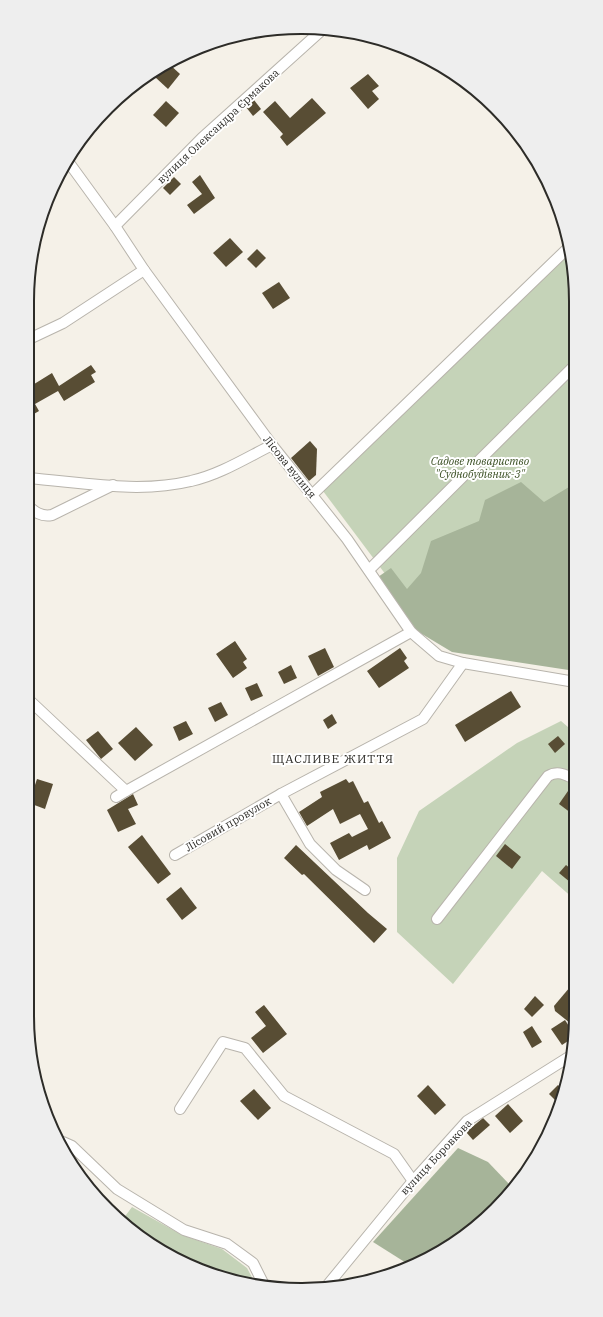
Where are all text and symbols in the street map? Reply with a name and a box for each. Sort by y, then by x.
street label: вулиця Олександра Єрмакова [154,66,282,186]
street label: Лісова вулиця [260,433,320,501]
park label: Садове товариство "Суднобудівник-3" [431,454,530,481]
district label: ЩАСЛИВЕ ЖИТТЯ [272,751,394,766]
street label: Лісовий провулок [183,793,274,854]
street label: вулиця Боровкова [397,1116,475,1198]

